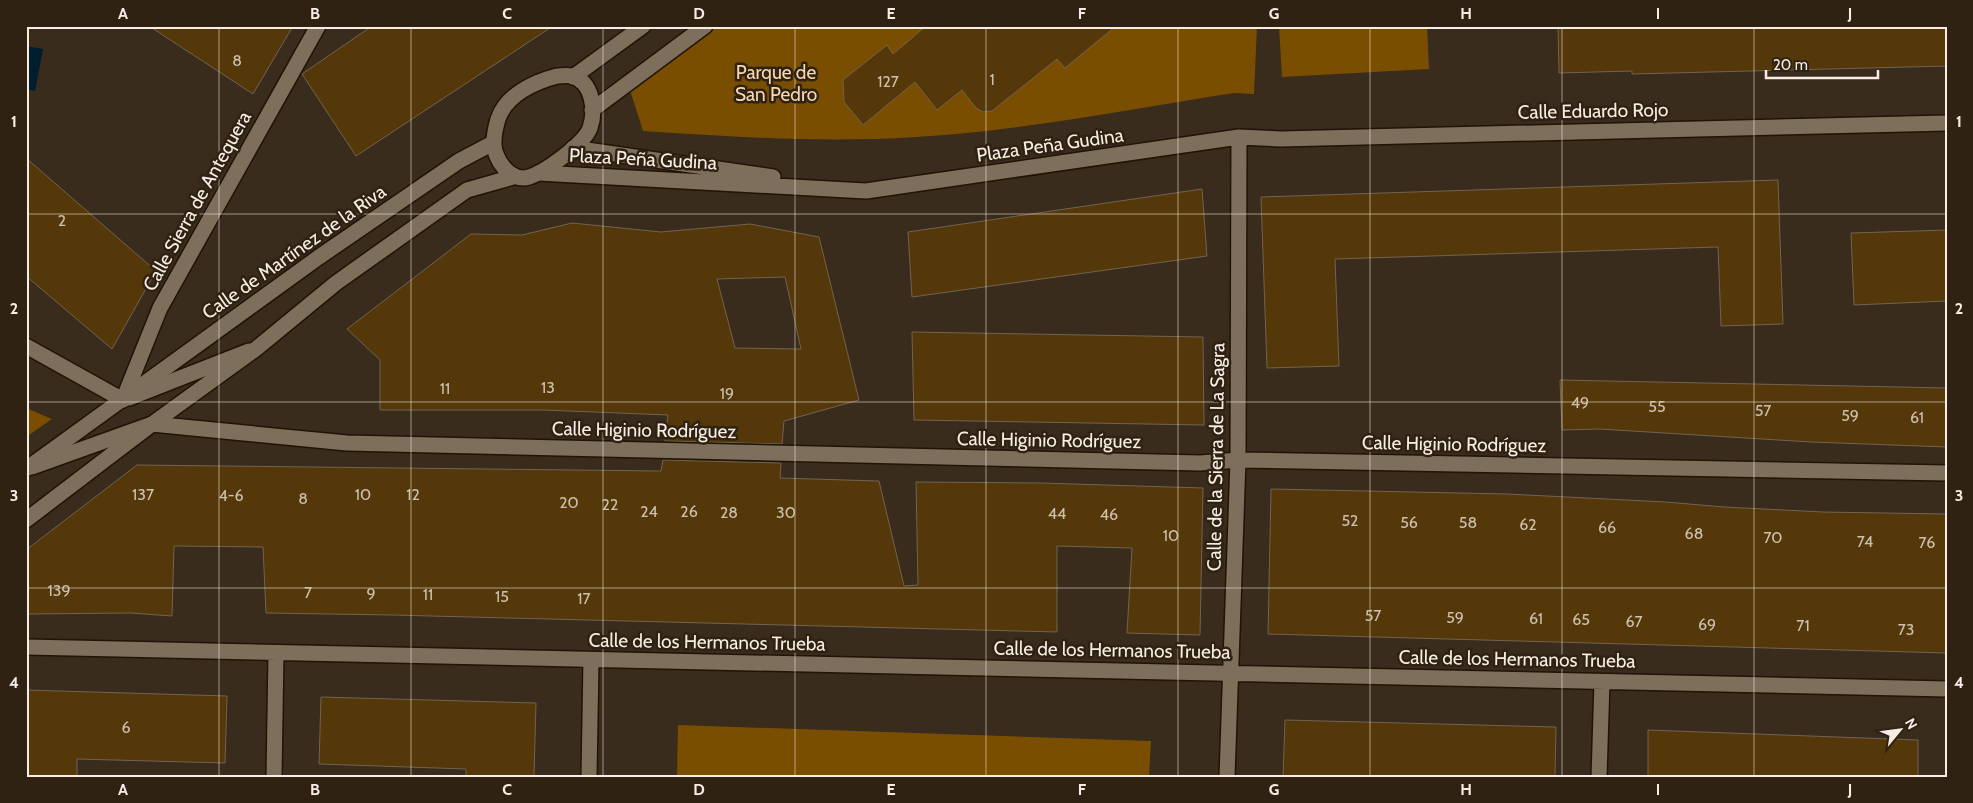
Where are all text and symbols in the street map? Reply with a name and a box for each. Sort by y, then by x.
text: A [118,4,128,23]
text: B [310,4,320,23]
text: C [502,4,512,23]
text: D [693,4,705,23]
text: E [886,4,896,23]
text: F [1078,4,1087,23]
text: G [1269,4,1279,23]
text: H [1460,4,1472,23]
text: I [1656,4,1660,23]
text: J [1847,4,1852,23]
scale bar [1766,48,1878,80]
house number: 8 [232,51,242,70]
text: 20 m [1773,56,1808,74]
park label: Parque de San Pedro [735,61,817,106]
house number: 1 [989,70,995,89]
house number: 127 [877,72,899,91]
street label: Calle Eduardo Rojo [1518,98,1668,124]
street label: Calle Sierra de Antequera [138,107,256,295]
text: 1 [11,112,17,131]
text: 1 [1956,112,1962,131]
street label: Plaza Peña Gudina [975,123,1125,167]
street label: Plaza Peña Gudina [568,144,718,174]
street label: Calle de Martínez de la Riva [198,180,390,324]
house number: 2 [58,211,66,230]
text: 2 [10,299,18,318]
text: 2 [1955,299,1963,318]
street label: Calle de la Sierra de La Sagra [1203,343,1229,571]
house number: 13 [541,378,555,397]
house number: 11 [440,379,450,398]
house number: 19 [720,384,734,403]
house number: 49 [1571,393,1589,412]
house number: 55 [1648,397,1666,416]
house number: 57 [1755,401,1771,420]
house number: 59 [1841,406,1859,425]
house number: 61 [1910,408,1924,427]
street label: Calle Higinio Rodríguez [552,417,736,443]
street label: Calle Higinio Rodríguez [957,427,1141,453]
street label: Calle Higinio Rodríguez [1362,431,1546,457]
house number: 137 [132,485,154,504]
house number: 10 [355,485,371,504]
house number: 12 [406,485,420,504]
text: 3 [10,486,18,505]
house number: 4-6 [218,486,244,505]
text: 3 [1955,486,1963,505]
house number: 8 [298,489,308,508]
house number: 20 [559,493,579,512]
house number: 22 [602,495,618,514]
house number: 24 [640,502,658,521]
house number: 26 [680,502,698,521]
house number: 28 [720,503,738,522]
house number: 30 [776,503,796,522]
house number: 44 [1048,504,1066,523]
house number: 46 [1100,505,1118,524]
house number: 52 [1341,511,1359,530]
house number: 56 [1400,513,1418,532]
house number: 58 [1459,513,1477,532]
house number: 62 [1519,515,1537,534]
house number: 66 [1598,518,1616,537]
house number: 68 [1685,524,1703,543]
house number: 10 [1163,526,1179,545]
house number: 70 [1763,528,1783,547]
house number: 74 [1857,532,1873,551]
house number: 76 [1919,533,1935,552]
house number: 139 [48,581,70,600]
house number: 7 [304,583,312,602]
house number: 9 [366,584,376,603]
house number: 11 [423,585,433,604]
house number: 15 [495,587,509,606]
house number: 17 [577,589,591,608]
house number: 57 [1365,606,1381,625]
house number: 59 [1446,608,1464,627]
house number: 61 [1529,609,1543,628]
house number: 65 [1572,610,1590,629]
house number: 67 [1625,612,1643,631]
house number: 69 [1698,615,1716,634]
house number: 71 [1796,616,1810,635]
house number: 73 [1898,620,1914,639]
street label: Calle de los Hermanos Trueba [588,628,826,656]
street label: Calle de los Hermanos Trueba [993,636,1231,664]
street label: Calle de los Hermanos Trueba [1398,645,1636,673]
text: 4 [9,673,19,692]
text: 4 [1954,673,1964,692]
north arrow [1876,706,1926,756]
text: N [1901,715,1922,732]
house number: 6 [121,718,131,737]
text: A [118,780,128,799]
text: B [310,780,320,799]
text: C [502,780,512,799]
text: D [693,780,705,799]
text: E [886,780,896,799]
text: F [1078,780,1087,799]
text: G [1269,780,1279,799]
text: H [1460,780,1472,799]
text: I [1656,780,1660,799]
text: J [1847,780,1852,799]

